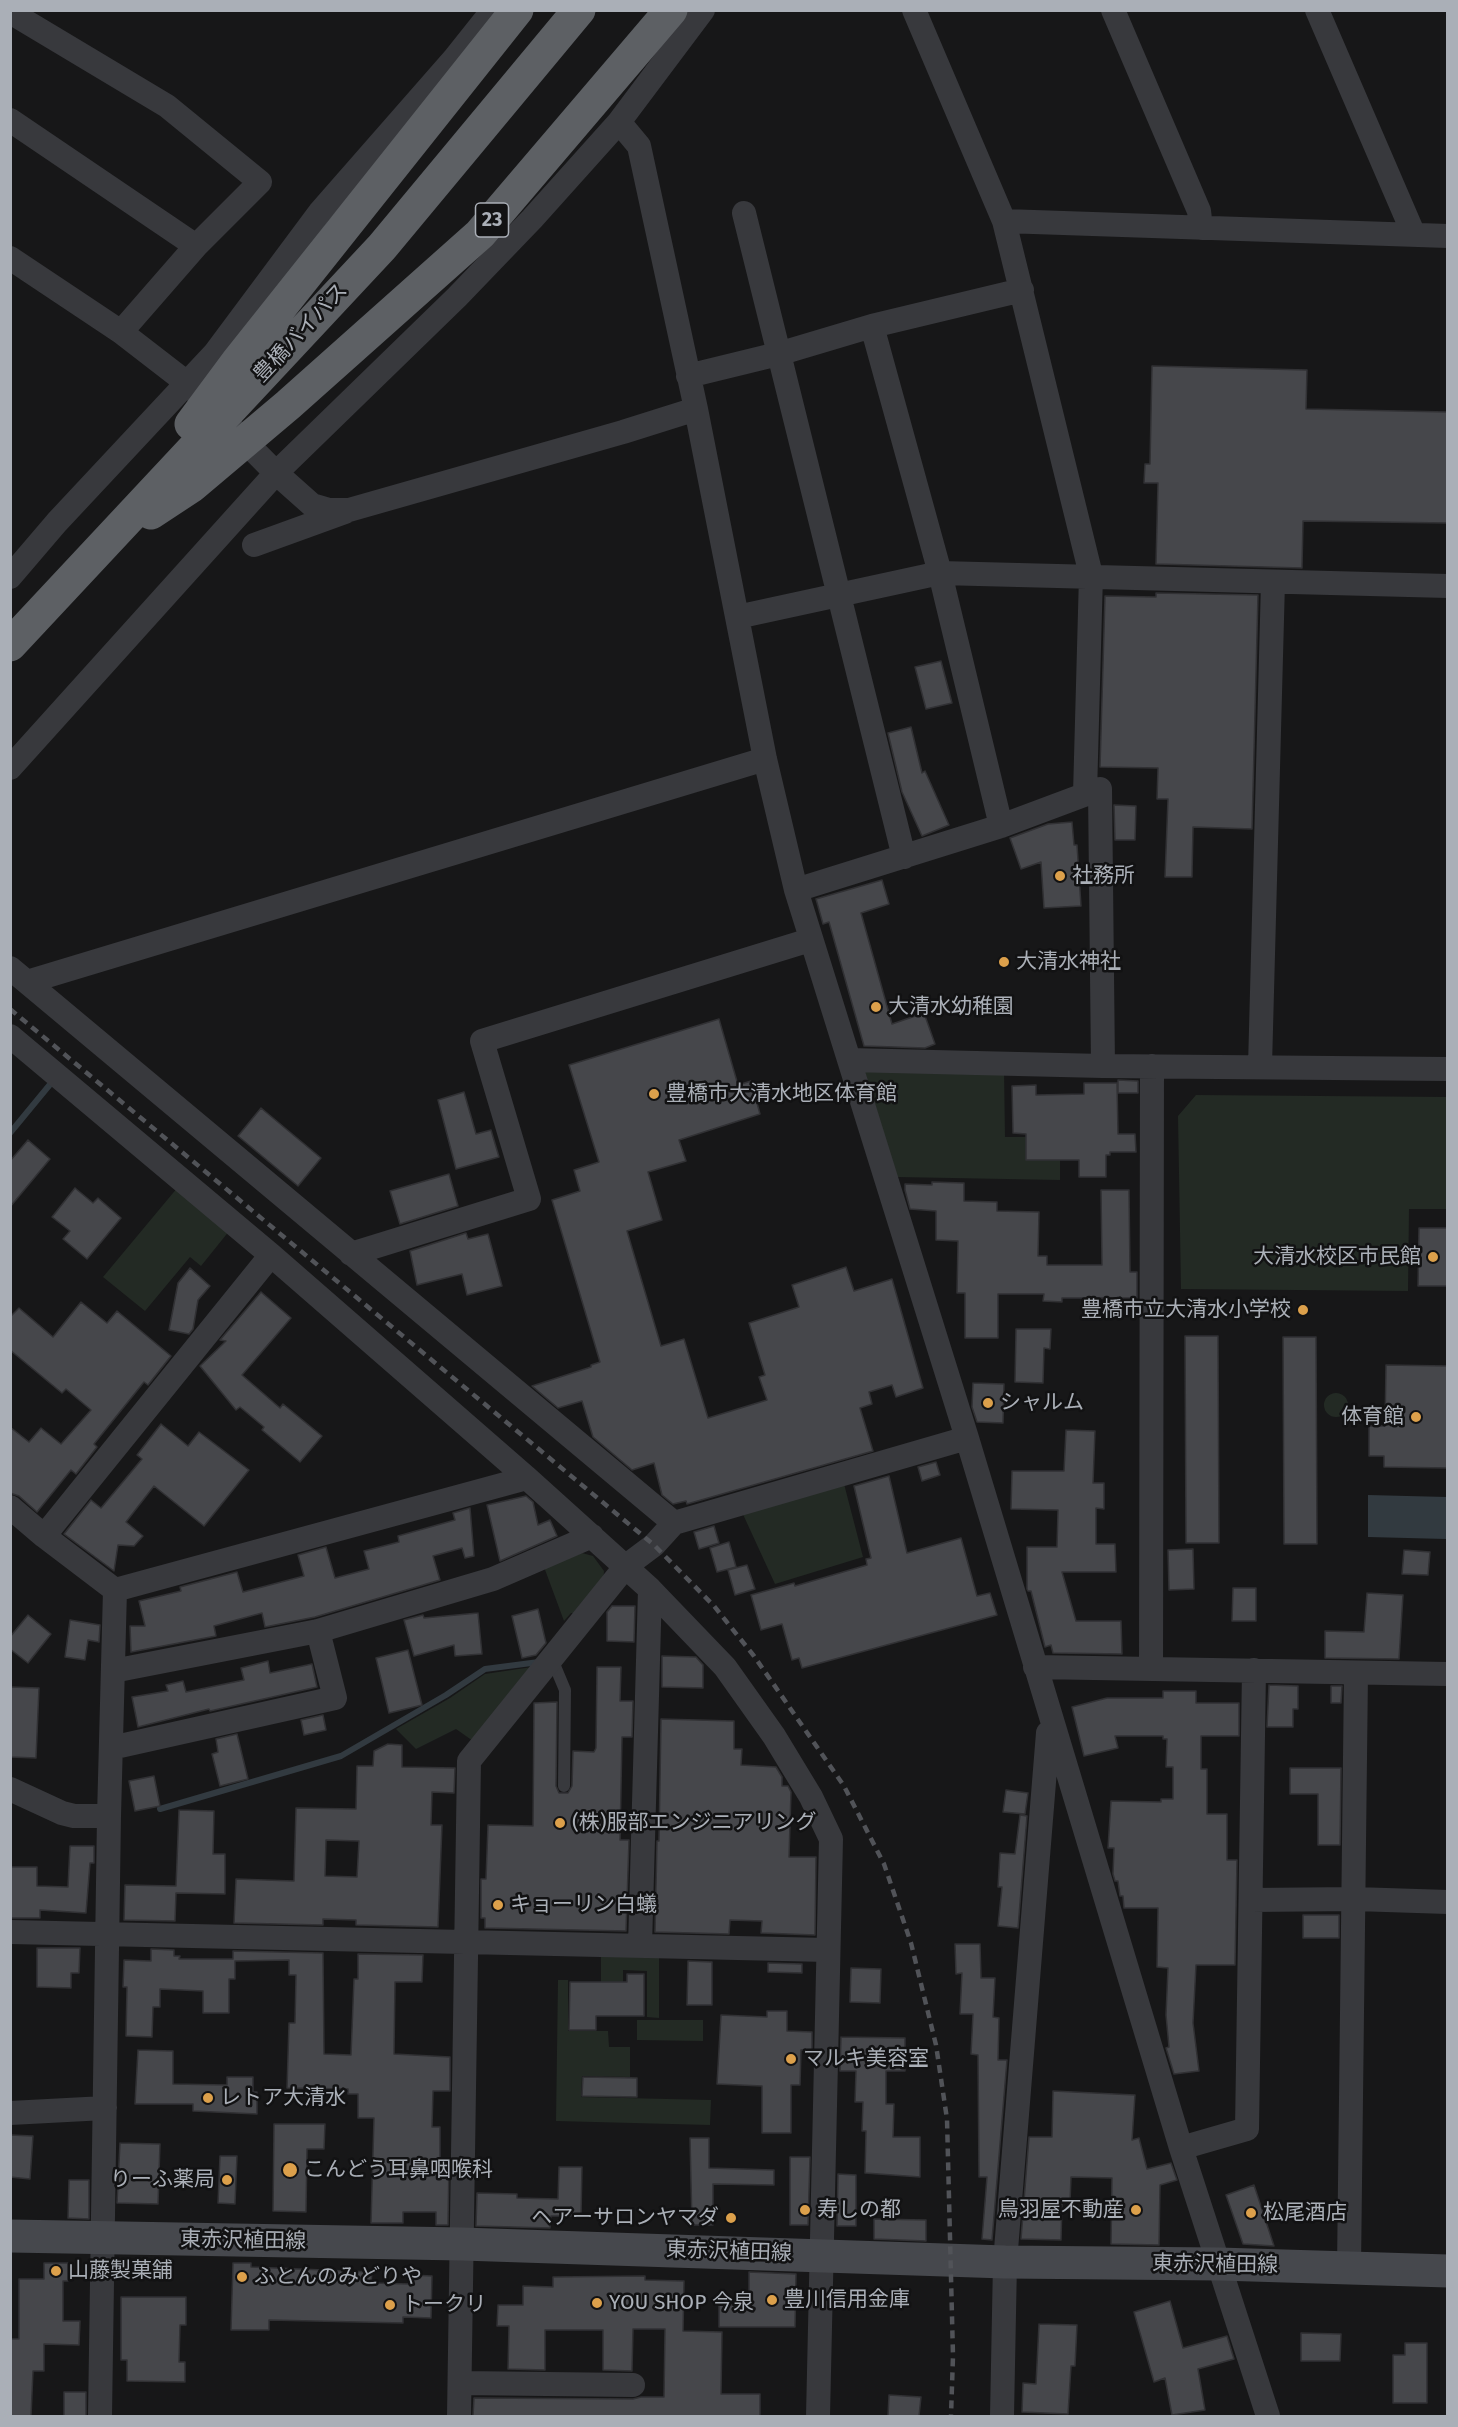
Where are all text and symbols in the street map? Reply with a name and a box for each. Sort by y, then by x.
road number: 23 [476,203,508,237]
street label: 豊橋バイパス [249,278,353,388]
place label: 社務所 [1072,863,1135,889]
marker: 社務所 [1053,869,1067,883]
place label: 大清水神社 [1016,949,1121,975]
marker: 大清水神社 [997,955,1011,969]
place label: 大清水幼稚園 [888,994,1014,1020]
marker: 大清水幼稚園 [869,1000,883,1014]
place label: 豊橋市大清水地区体育館 [666,1081,897,1107]
marker: 豊橋市大清水地区体育館 [647,1087,661,1101]
place label: 大清水校区市民館 [1253,1244,1421,1270]
marker: 大清水校区市民館 [1426,1250,1440,1264]
place label: 豊橋市立大清水小学校 [1081,1297,1291,1323]
marker: 豊橋市立大清水小学校 [1296,1303,1310,1317]
place label: シャルム [1000,1390,1084,1416]
marker: シャルム [981,1396,995,1410]
place label: 体育館 [1341,1404,1404,1430]
marker: 体育館 [1409,1410,1423,1424]
place label: (株)服部エンジニアリング [572,1810,817,1836]
marker: (株)服部エンジニアリング [553,1816,567,1830]
place label: キョーリン白蟻 [510,1892,657,1918]
marker: キョーリン白蟻 [491,1898,505,1912]
place label: マルキ美容室 [803,2046,929,2072]
marker: マルキ美容室 [784,2052,798,2066]
place label: レトア大清水 [220,2085,346,2111]
marker: レトア大清水 [201,2091,215,2105]
place label: こんどう耳鼻咽喉科 [304,2157,493,2183]
marker: こんどう耳鼻咽喉科 [281,2161,299,2179]
place label: りーふ薬局 [110,2167,215,2193]
marker: りーふ薬局 [220,2173,234,2187]
place label: 寿しの都 [817,2197,901,2223]
place label: 鳥羽屋不動産 [998,2197,1124,2223]
place label: 松尾酒店 [1263,2200,1347,2226]
marker: 寿しの都 [798,2203,812,2217]
marker: 鳥羽屋不動産 [1129,2203,1143,2217]
place label: ヘアーサロンヤマダ [531,2205,719,2231]
marker: 松尾酒店 [1244,2206,1258,2220]
marker: ヘアーサロンヤマダ [724,2211,738,2225]
street label: 東赤沢植田線 [180,2227,306,2255]
street label: 東赤沢植田線 [666,2237,792,2267]
street label: 東赤沢植田線 [1152,2251,1278,2279]
place label: 山藤製菓舗 [68,2258,173,2284]
marker: 山藤製菓舗 [49,2264,63,2278]
place label: ふとんのみどりや [254,2264,422,2290]
marker: ふとんのみどりや [235,2270,249,2284]
place label: 豊川信用金庫 [784,2287,910,2313]
place label: YOU SHOP 今泉 [609,2290,754,2316]
place label: トークリ [402,2292,486,2318]
marker: 豊川信用金庫 [765,2293,779,2307]
marker: YOU SHOP 今泉 [590,2296,604,2310]
marker: トークリ [383,2298,397,2312]

